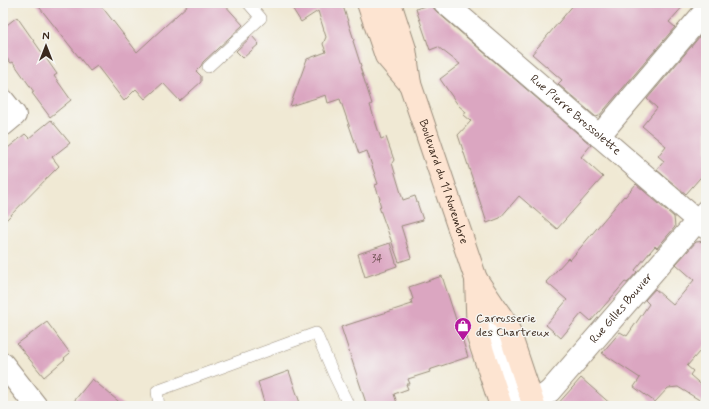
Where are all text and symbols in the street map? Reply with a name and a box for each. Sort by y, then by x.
north arrow [26,26,66,66]
text: N [42,30,50,44]
street label: Rue Pierre Brossolette [526,72,624,159]
street label: Boulevard du 11 Novembre [415,117,472,246]
house number: 34 [372,253,382,266]
street label: Rue Gilles Bouvier [586,270,657,347]
place label: Carrosserie des Chartreux [476,311,549,341]
shop icon: Carrosserie des Chartreux [453,316,473,341]

